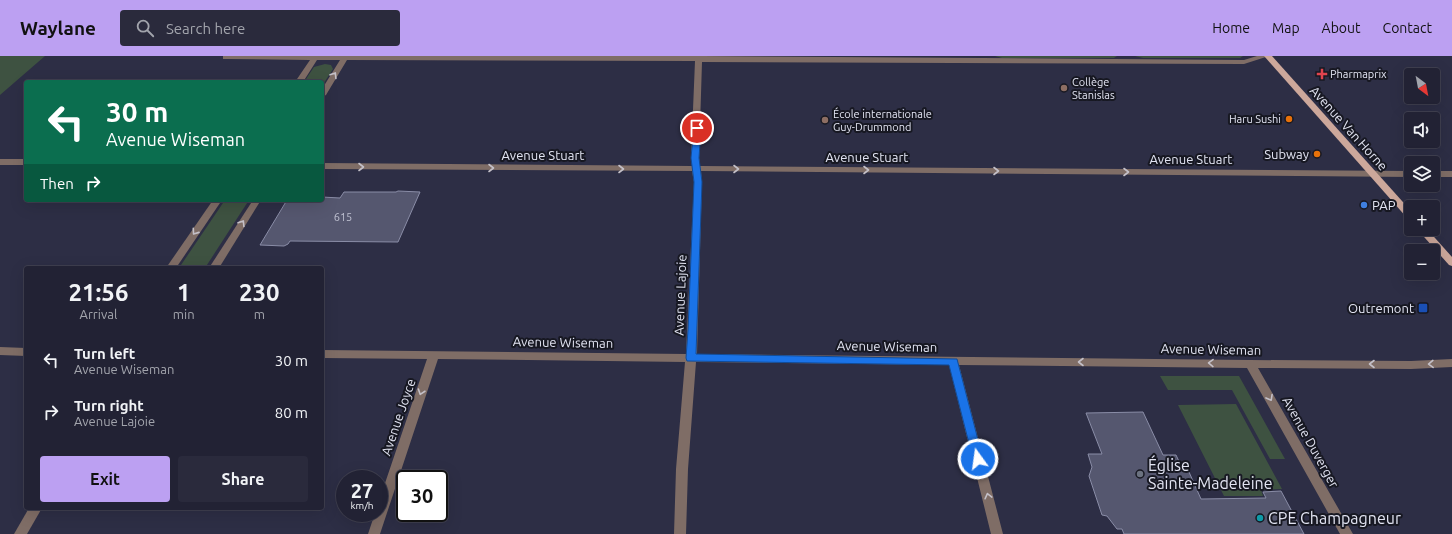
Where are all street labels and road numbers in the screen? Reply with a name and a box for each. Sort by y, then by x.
street label: Avenue Van Horne [1308,83,1390,173]
street label: Avenue Stuart [502,148,584,162]
street label: Avenue Stuart [826,150,908,164]
street label: Avenue Stuart [1150,152,1232,166]
street label: Avenue Lajoie [672,254,688,336]
street label: Avenue Wiseman [513,334,613,350]
street label: Avenue Wiseman [837,338,937,354]
street label: Avenue Wiseman [1161,341,1261,357]
street label: Avenue Joyce [378,377,418,457]
street label: Avenue Duverger [1280,394,1342,490]

